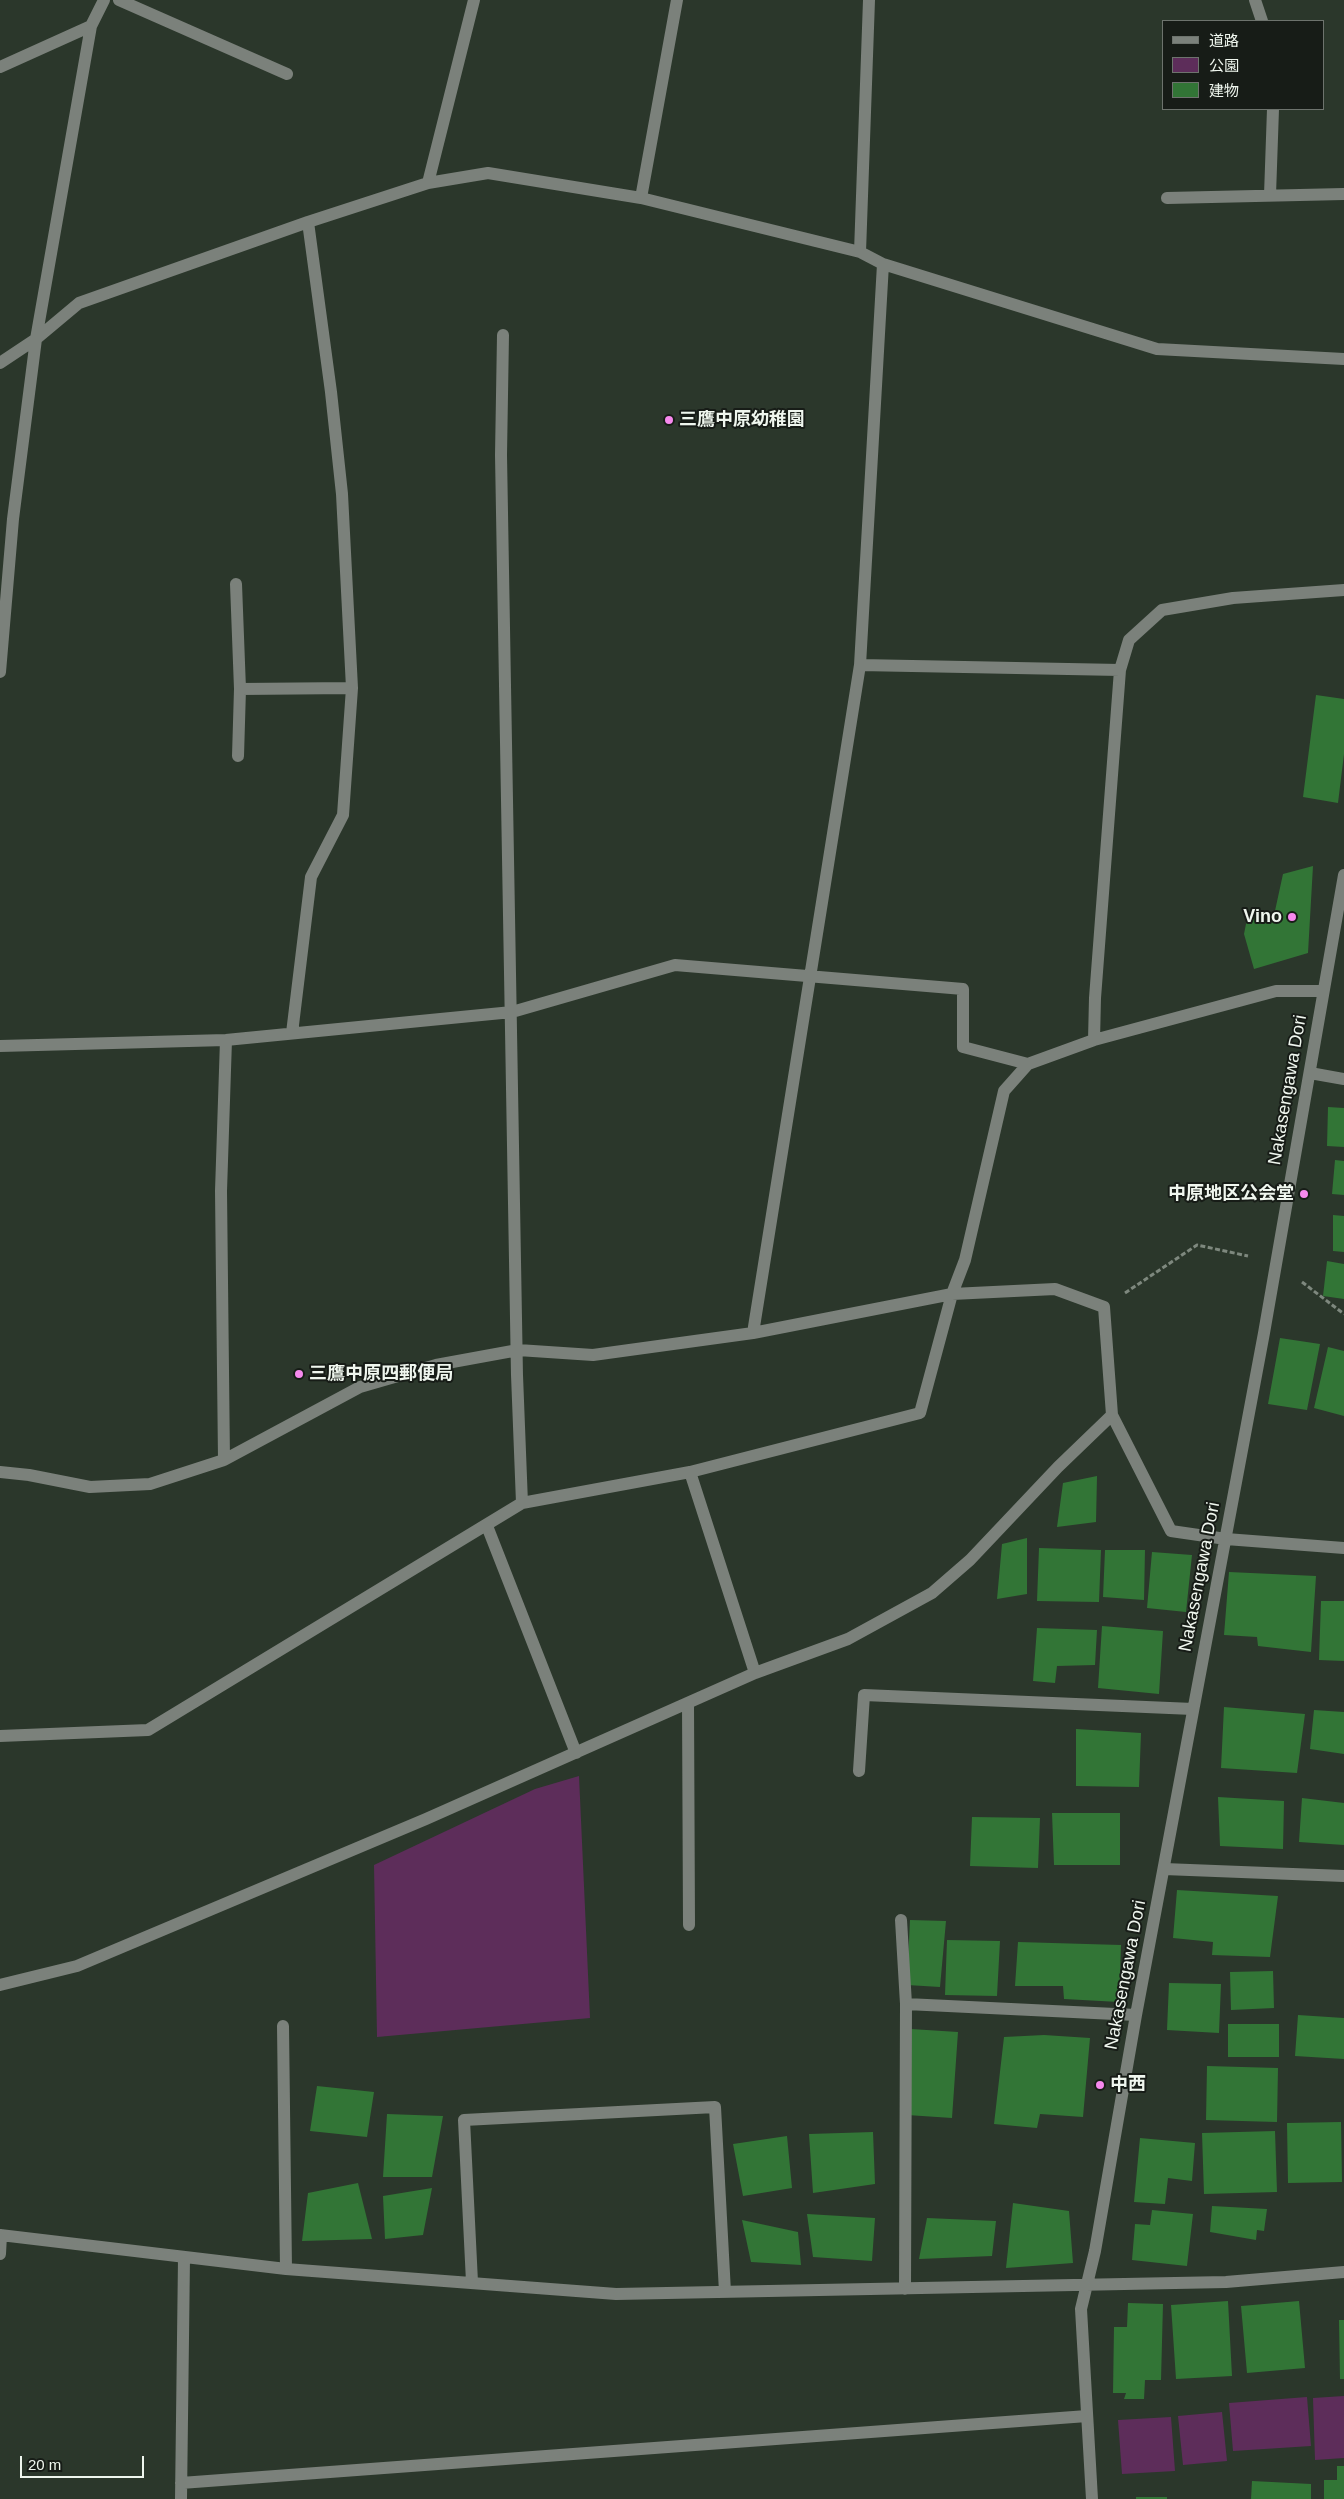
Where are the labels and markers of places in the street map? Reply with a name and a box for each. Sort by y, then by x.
place label: 三鷹中原幼稚園 [679,409,805,431]
marker: 三鷹中原幼稚園 [663,414,675,426]
place label: Vino [1243,906,1282,928]
marker: Vino [1286,911,1298,923]
place label: 中原地区公会堂 [1168,1183,1294,1205]
marker: 中原地区公会堂 [1298,1188,1310,1200]
place label: 三鷹中原四郵便局 [309,1363,453,1385]
marker: 三鷹中原四郵便局 [293,1368,305,1380]
place label: 中西 [1110,2074,1146,2096]
marker: 中西 [1094,2079,1106,2091]

